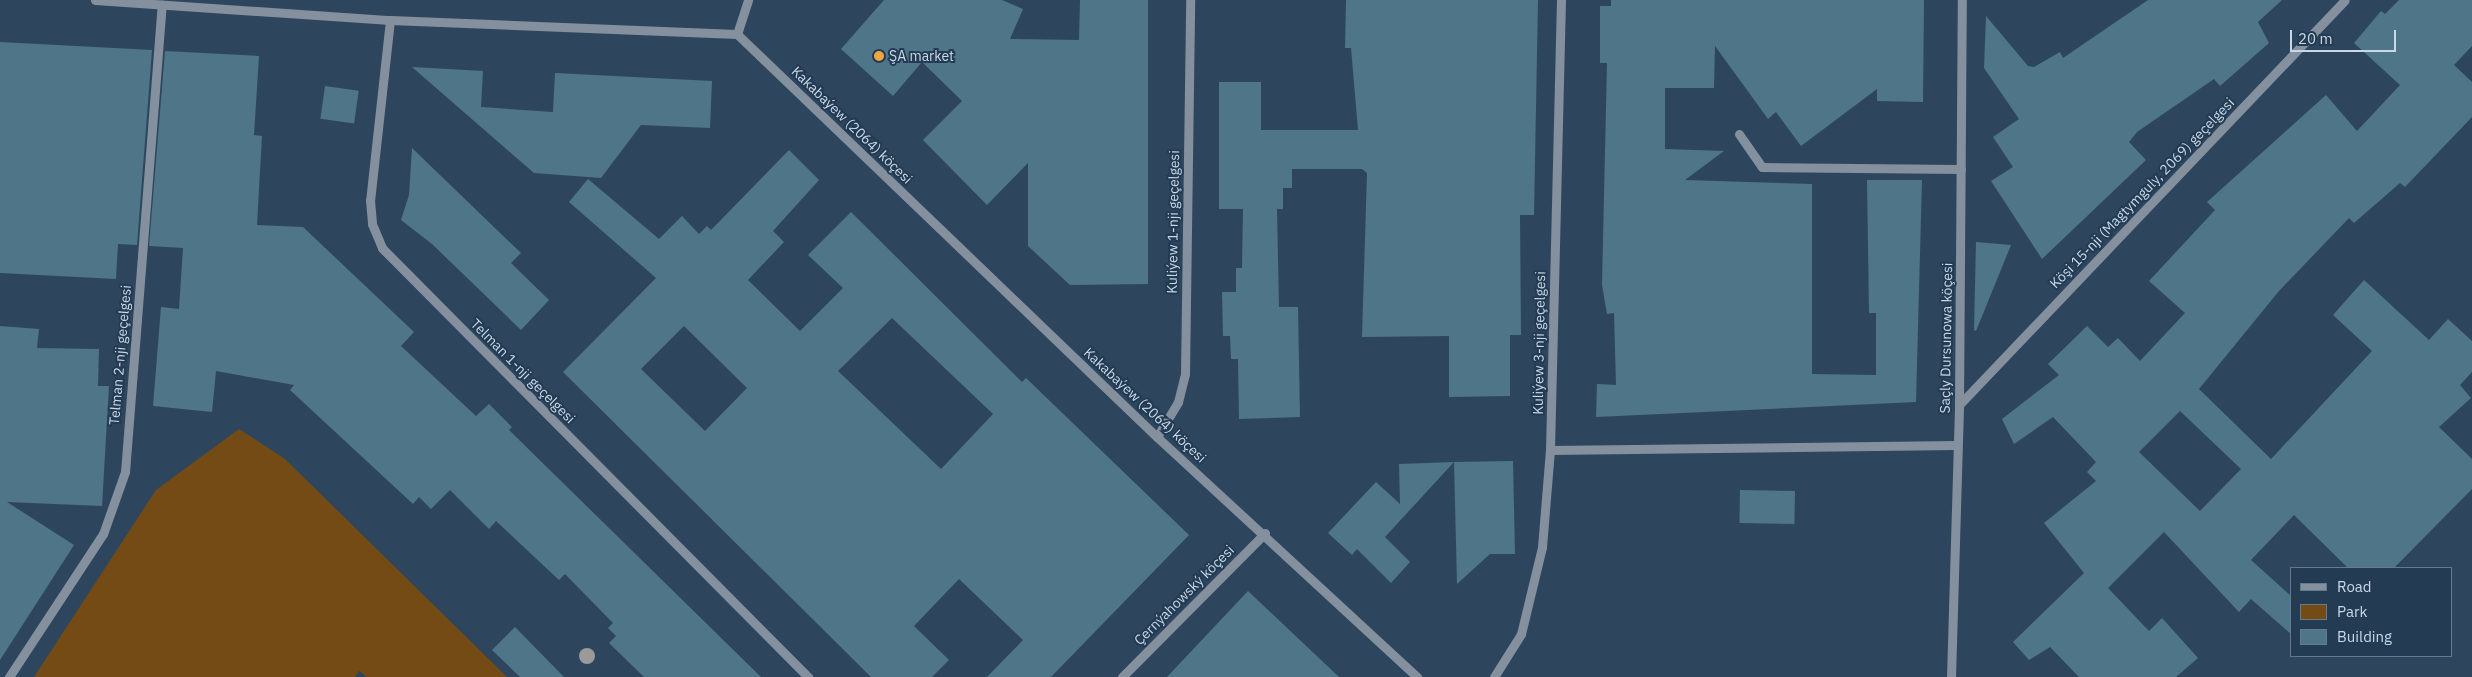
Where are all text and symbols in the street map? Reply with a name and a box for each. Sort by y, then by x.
scale bar [2292,20,2398,52]
text: 20 m [2298,29,2333,48]
place label: ŞA market [889,48,954,64]
marker: ŞA market [873,50,885,62]
street label: Kakabaýew (2064) köçesi [788,63,916,187]
street label: Köşi 15-nji (Magtymguly, 2069) geçelgesi [2046,94,2238,292]
street label: Kuliýew 1-nji geçelgesi [1163,150,1183,294]
street label: Saçly Dursunowa köçesi [1936,262,1956,414]
street label: Kuliýew 3-nji geçelgesi [1529,271,1549,415]
street label: Telman 2-nji geçelgesi [106,284,134,426]
street label: Telman 1-nji geçelgesi [467,315,579,427]
street label: Kakabaýew (2064) köçesi [1080,344,1210,466]
street label: Çernýahowský köçesi [1131,542,1237,648]
legend [2290,567,2452,657]
text: Road [2337,577,2372,596]
text: Park [2337,602,2367,621]
text: Building [2337,627,2392,646]

